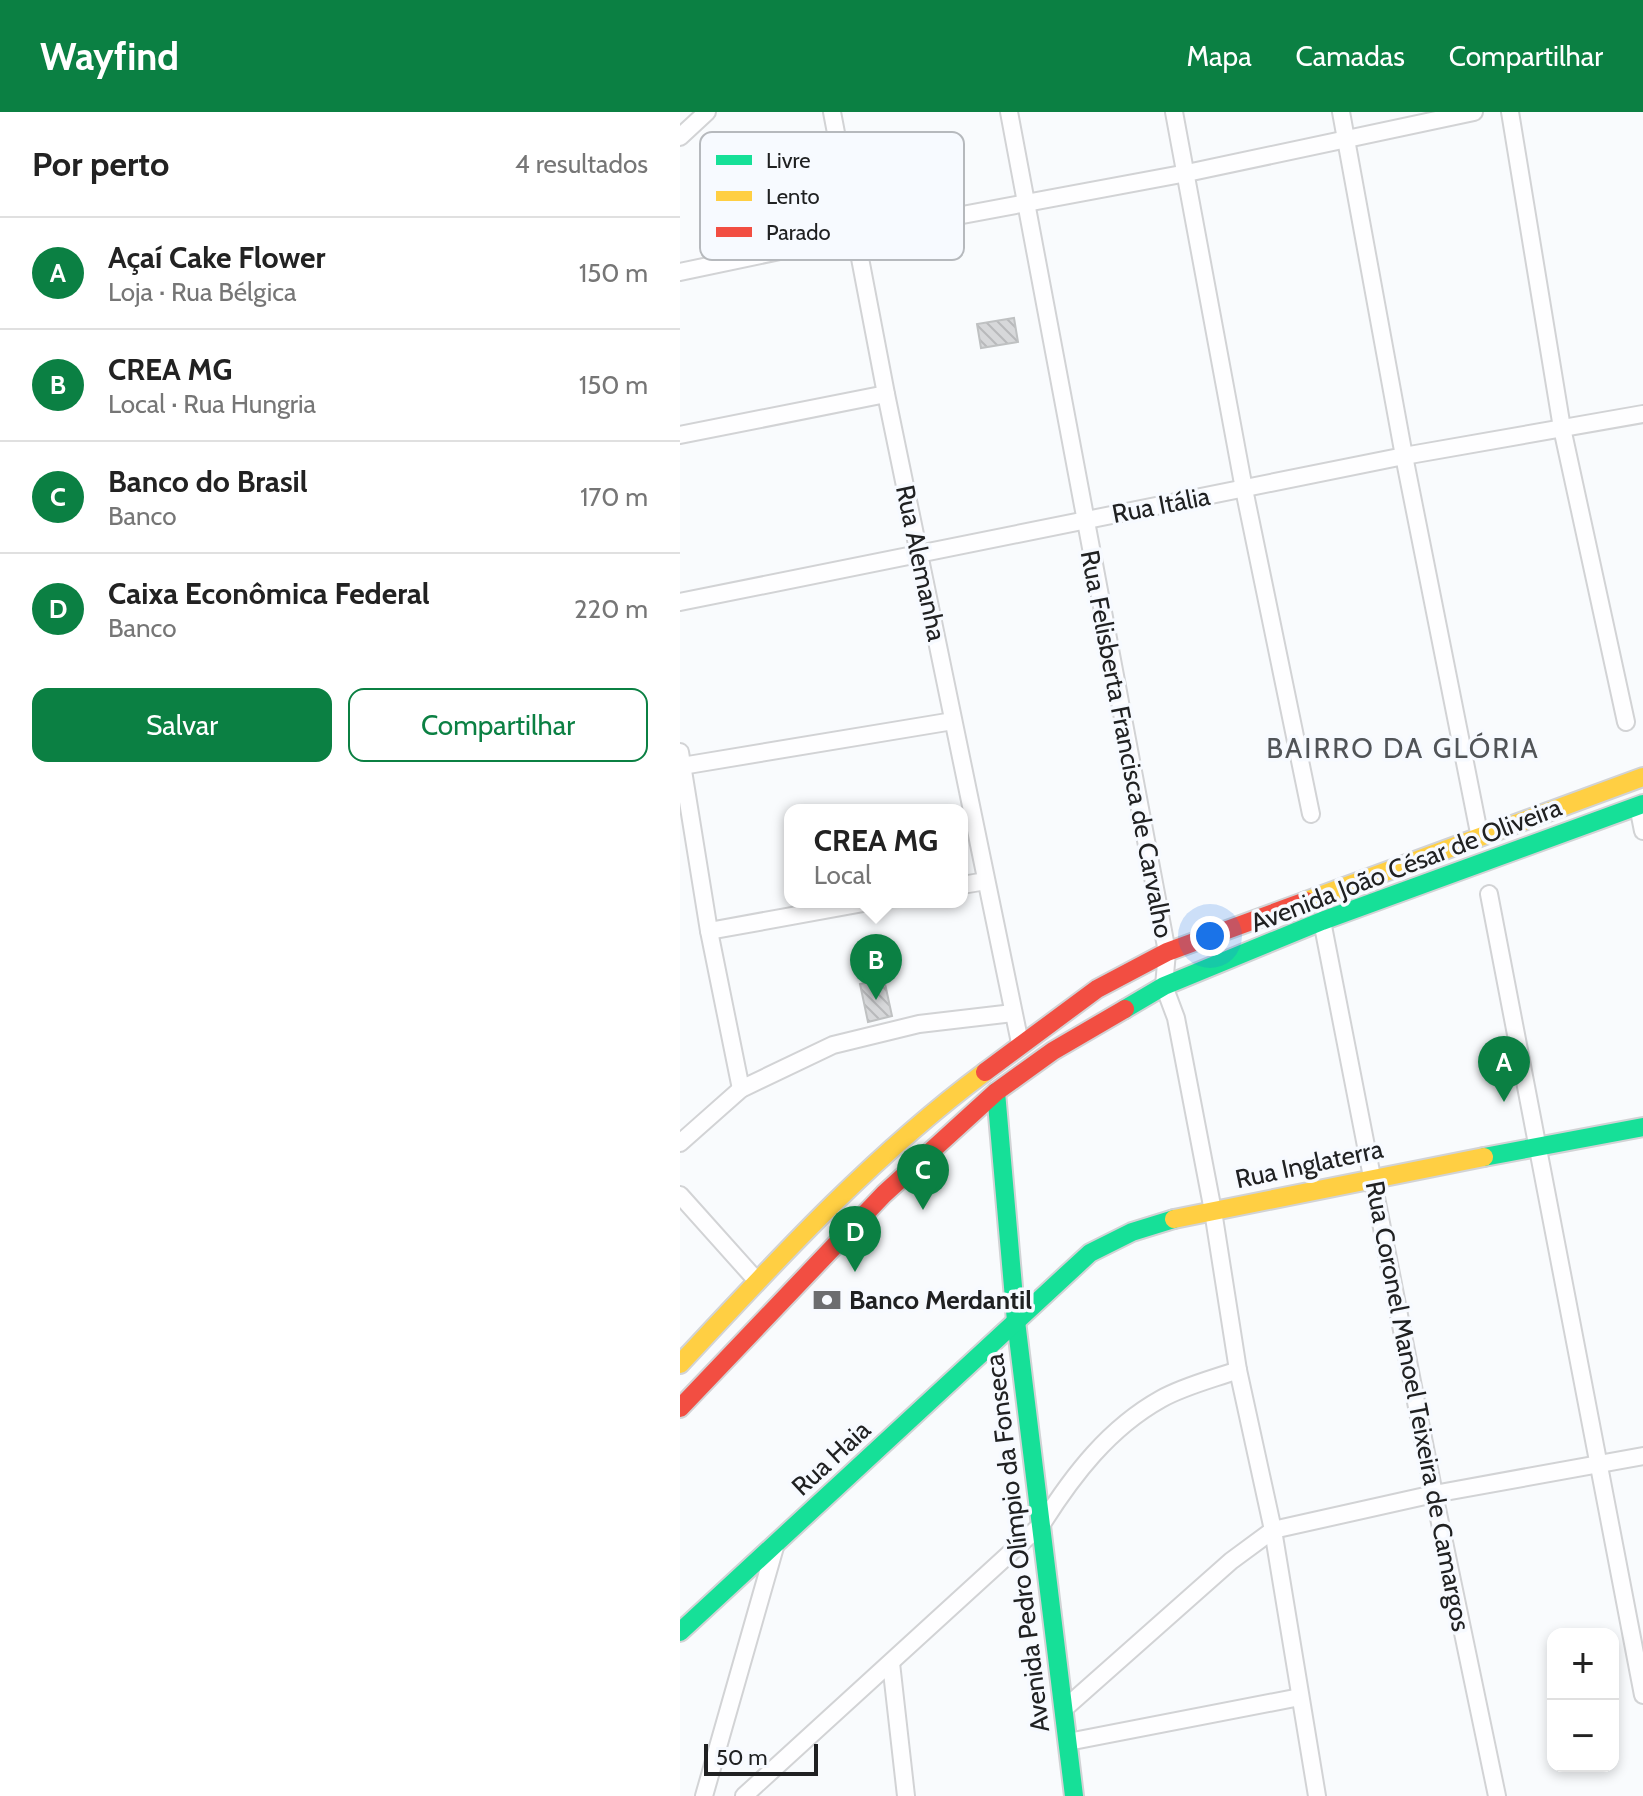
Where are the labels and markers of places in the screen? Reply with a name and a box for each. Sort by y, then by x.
pin: B [850,934,902,1000]
pin: A [1478,1036,1530,1102]
pin: C [897,1144,949,1210]
pin: D [829,1206,881,1272]
place label: Banco Merdantil [849,1284,1032,1316]
bank icon: Banco Merdantil [812,1285,842,1315]

